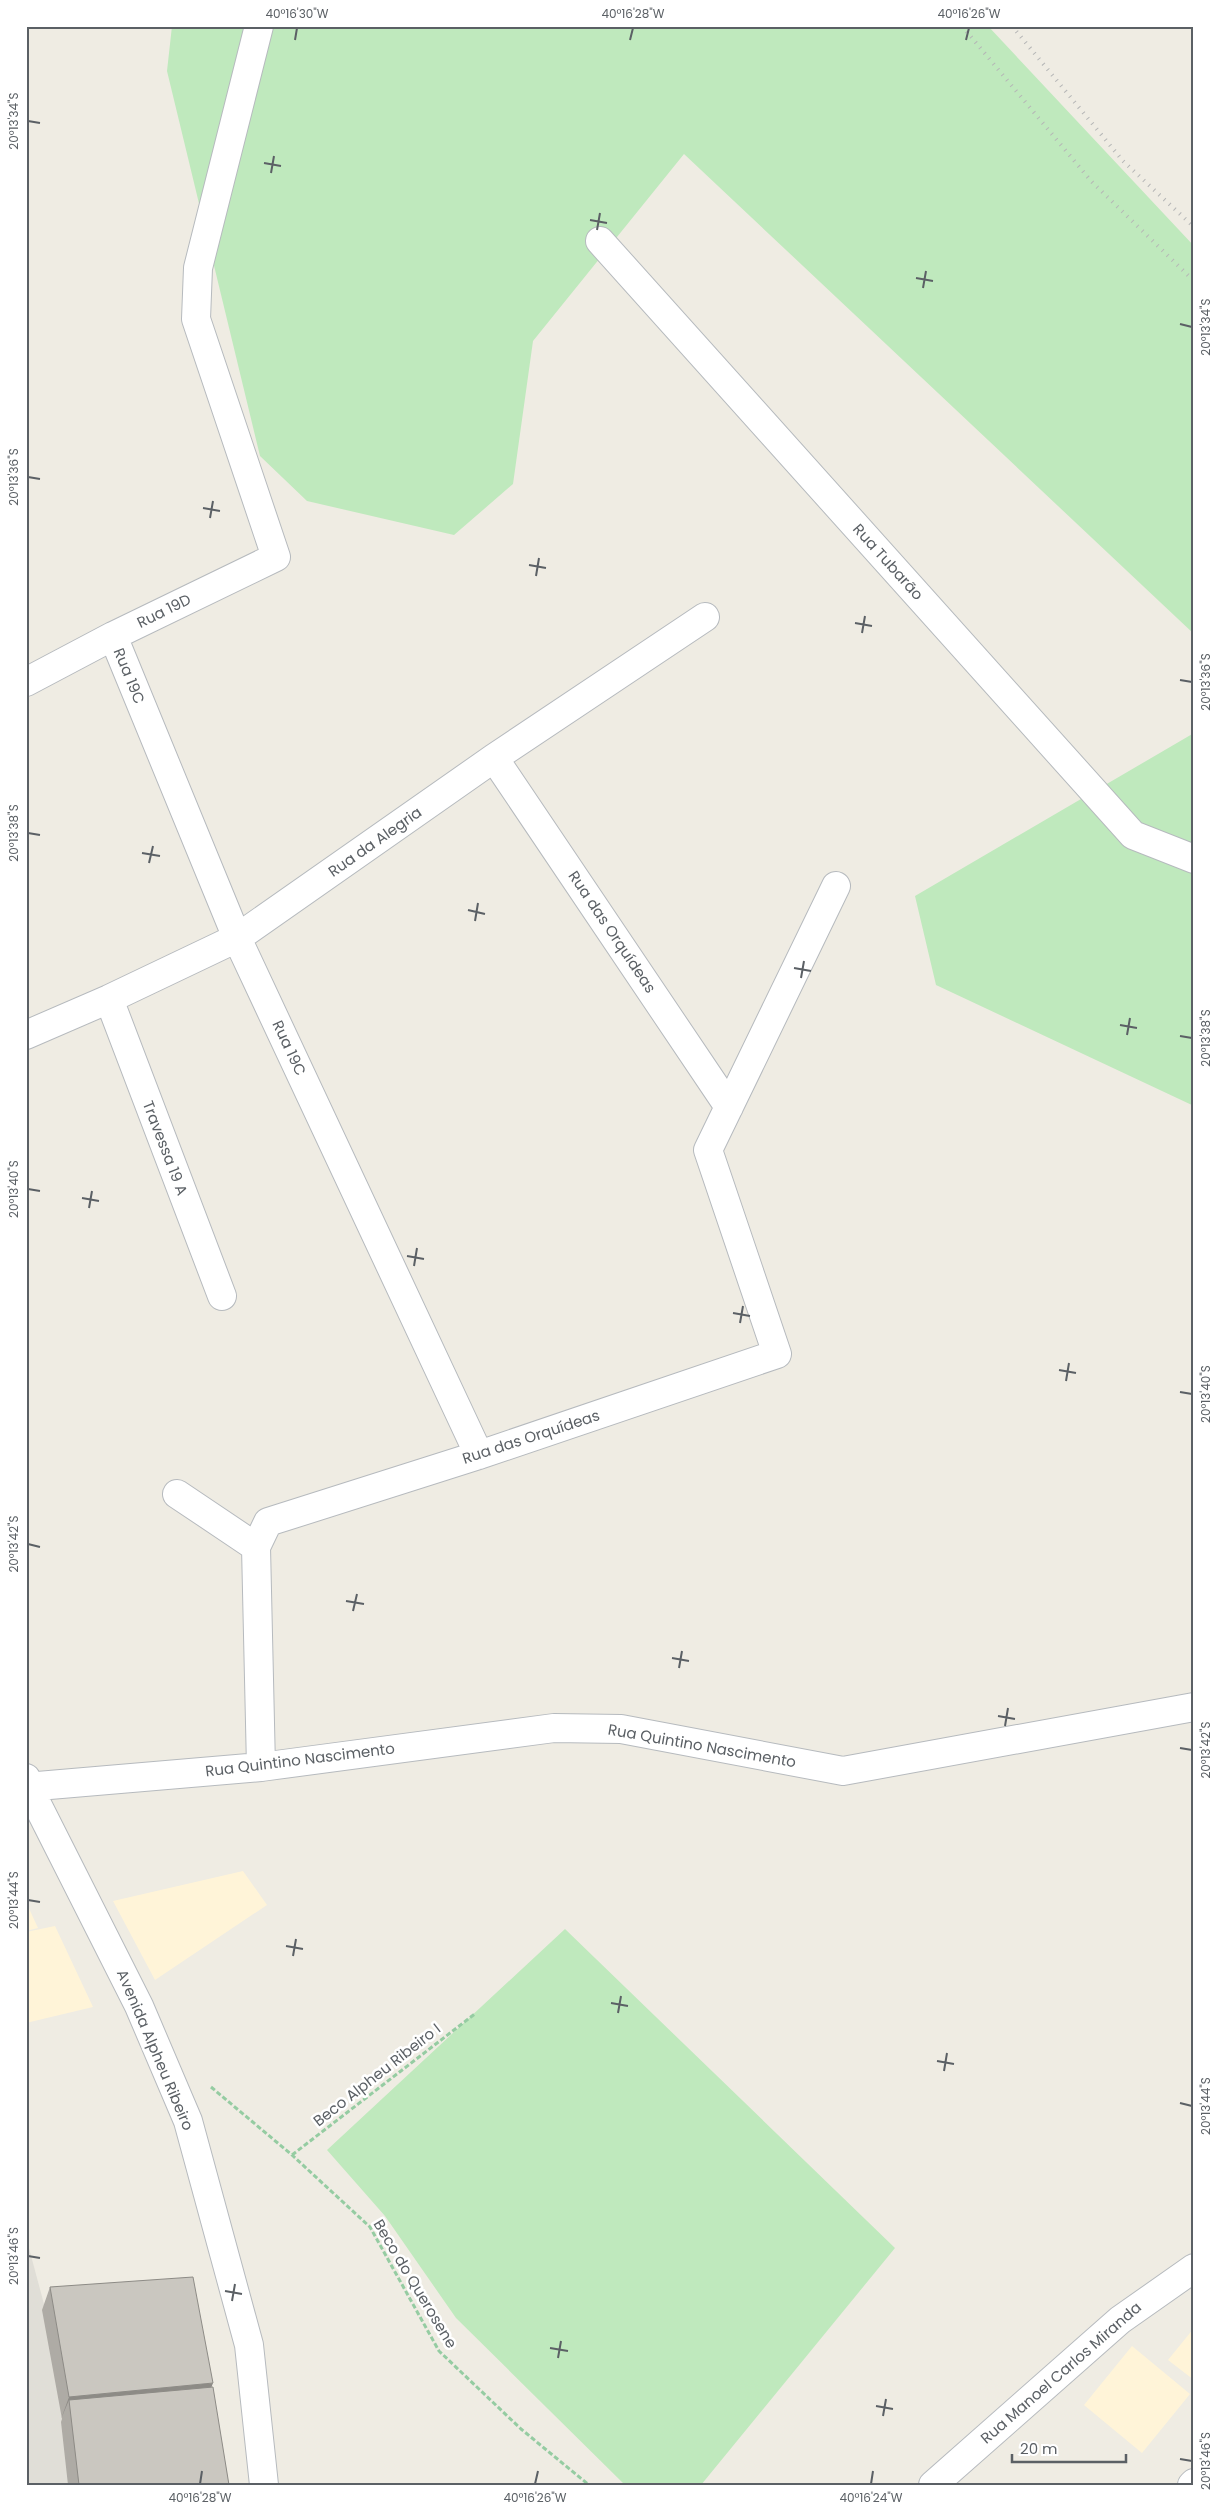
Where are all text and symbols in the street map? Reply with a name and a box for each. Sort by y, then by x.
text: 40°16'30"W [265,5,329,22]
text: 40°16'28"W [601,5,665,22]
text: 40°16'26"W [937,5,1001,22]
text: 20°13'34"S [5,92,22,150]
text: 20°13'34"S [1197,298,1214,356]
text: 20°13'36"S [5,448,22,506]
street label: Rua Tubarão [848,519,928,604]
street label: Rua 19D [133,588,194,633]
street label: Rua 19C [109,645,150,707]
text: 20°13'36"S [1197,653,1214,711]
street label: Rua da Alegria [324,801,426,882]
text: 20°13'38"S [5,804,22,862]
street label: Rua das Orquídeas [564,866,661,997]
text: 20°13'38"S [1197,1009,1214,1067]
street label: Rua 19C [268,1017,311,1079]
street label: Travessa 19 A [138,1097,193,1198]
text: 20°13'40"S [5,1160,22,1218]
text: 20°13'40"S [1197,1365,1214,1423]
street label: Rua das Orquídeas [459,1404,602,1469]
text: 20°13'42"S [5,1515,22,1573]
street label: Rua Quintino Nascimento [606,1719,798,1772]
text: 20°13'42"S [1197,1721,1214,1779]
street label: Rua Quintino Nascimento [204,1737,396,1782]
text: 20°13'44"S [5,1871,22,1929]
street label: Avenida Alpheu Ribeiro [112,1966,199,2134]
street label: Beco Alpheu Ribeiro I [309,2018,445,2131]
text: 20°13'44"S [1197,2077,1214,2135]
street label: Beco do Querosene [369,2215,462,2352]
text: 20°13'46"S [5,2227,22,2285]
street label: Rua Manoel Carlos Miranda [976,2297,1146,2448]
scale bar [1012,2431,1126,2463]
text: 20°13'46"S [1197,2432,1214,2490]
text: 20 m [1020,2438,1058,2459]
text: 40°16'28"W [168,2489,232,2506]
text: 40°16'26"W [503,2489,567,2506]
text: 40°16'24"W [839,2489,903,2506]

